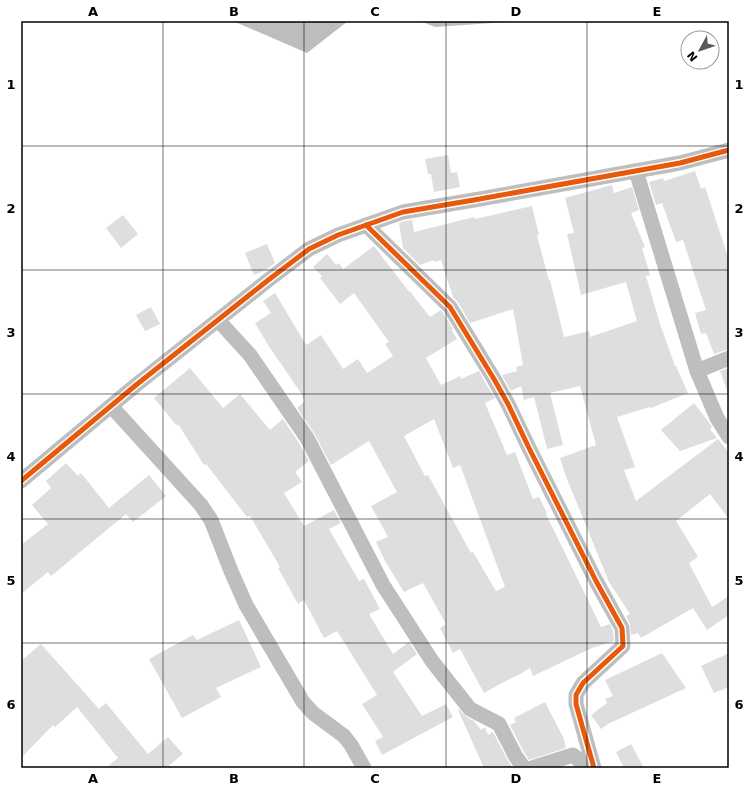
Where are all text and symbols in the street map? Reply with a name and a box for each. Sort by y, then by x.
text: A [88,4,98,19]
text: B [229,4,239,19]
text: C [370,4,380,19]
text: D [511,4,522,19]
text: E [653,4,661,19]
north arrow [680,30,720,70]
text: N [685,48,701,64]
text: 1 [6,77,16,92]
text: 1 [734,77,744,92]
text: 2 [6,201,16,216]
text: 2 [734,201,744,216]
text: 3 [6,325,16,340]
text: 3 [734,325,744,340]
text: 4 [6,449,16,464]
text: 4 [734,449,744,464]
text: 5 [6,573,16,588]
text: 5 [734,573,744,588]
text: 6 [6,697,16,712]
text: 6 [734,697,744,712]
text: A [88,771,98,786]
text: B [229,771,239,786]
text: C [370,771,380,786]
text: D [511,771,522,786]
text: E [653,771,661,786]

